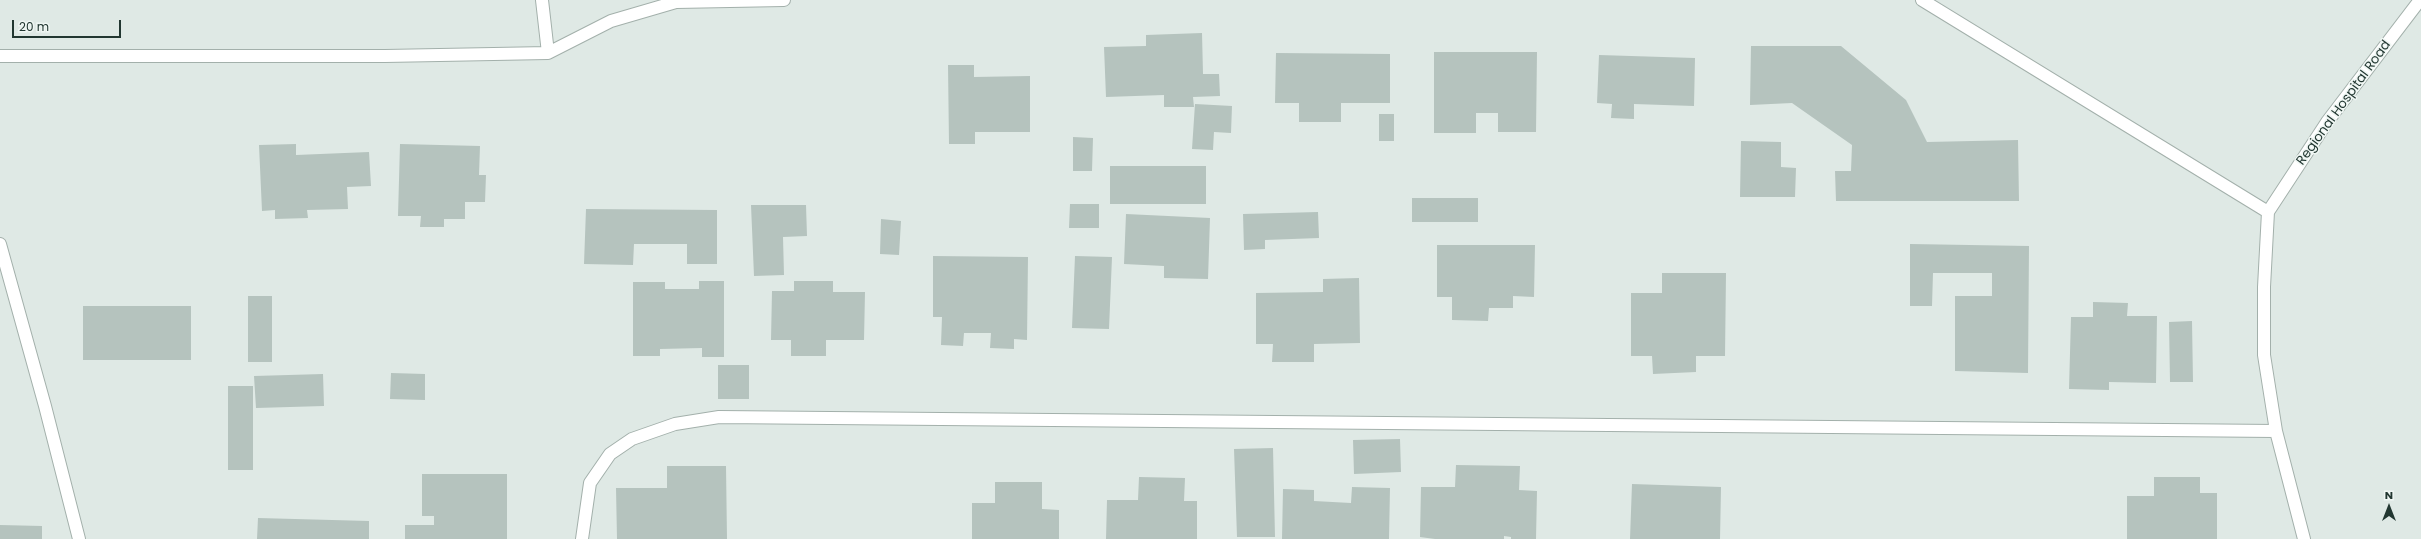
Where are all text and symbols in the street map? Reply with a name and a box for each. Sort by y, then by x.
scale bar [14,12,123,38]
text: 20 m [19,18,49,35]
street label: Regional Hospital Road [2294,38,2394,168]
north arrow [2369,487,2409,527]
text: N [2385,487,2393,503]

